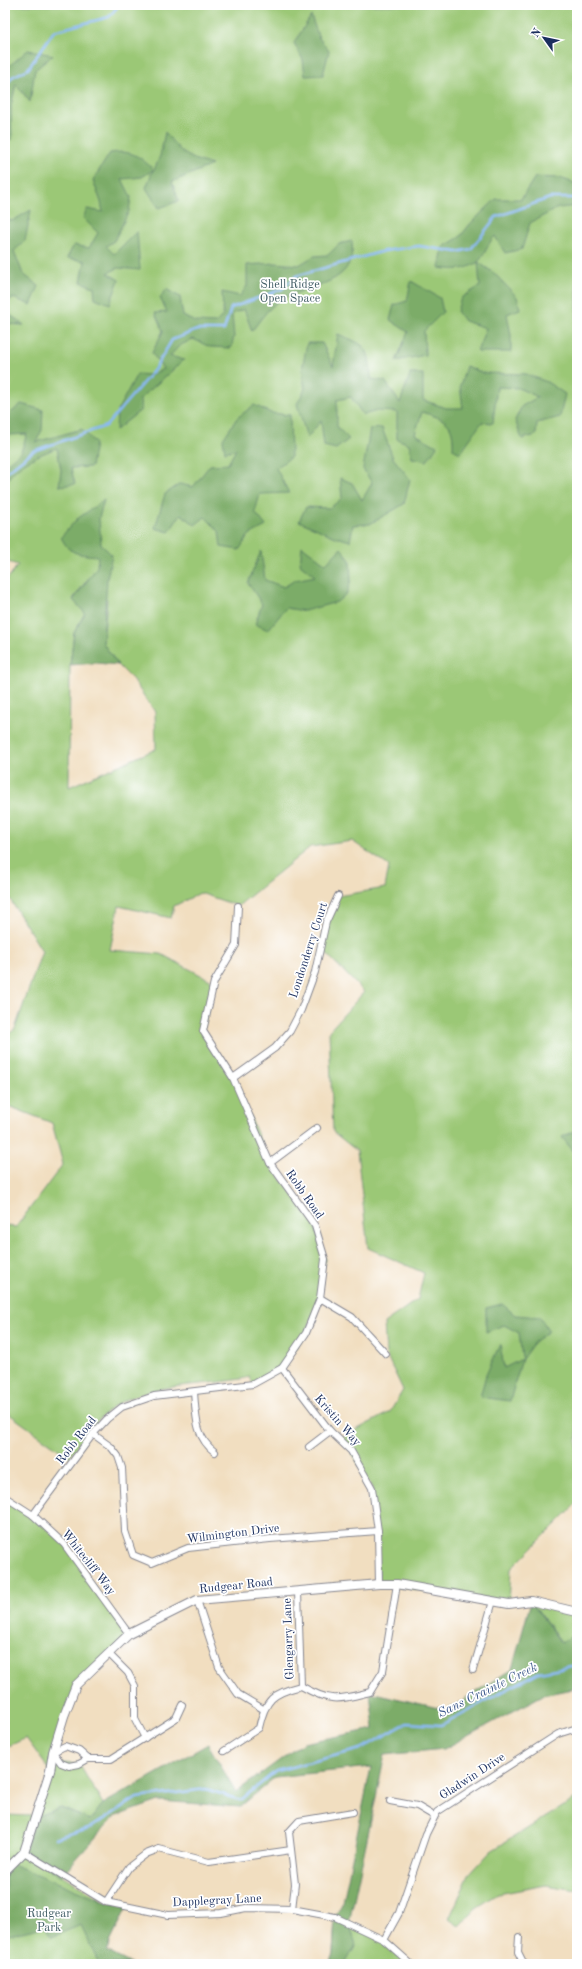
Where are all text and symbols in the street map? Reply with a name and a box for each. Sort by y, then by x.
north arrow [524,18,564,58]
text: N [530,26,544,40]
park label: Shell Ridge Open Space [260,279,321,305]
street label: Londonderry Court [288,901,330,1000]
street label: Robb Road [283,1168,325,1221]
street label: Kristin Way [312,1393,363,1449]
street label: Robb Road [55,1414,99,1467]
street label: Wilmington Drive [186,1522,281,1546]
street label: Whitecliff Way [59,1528,118,1598]
street label: Rudgear Road [199,1576,274,1596]
street label: Glengarry Lane [282,1597,296,1680]
water label: Sans Crainte Creek [436,1661,540,1720]
street label: Gladwin Drive [438,1751,508,1802]
street label: Dapplegray Lane [172,1893,262,1909]
park label: Rudgear Park [27,1908,71,1934]

